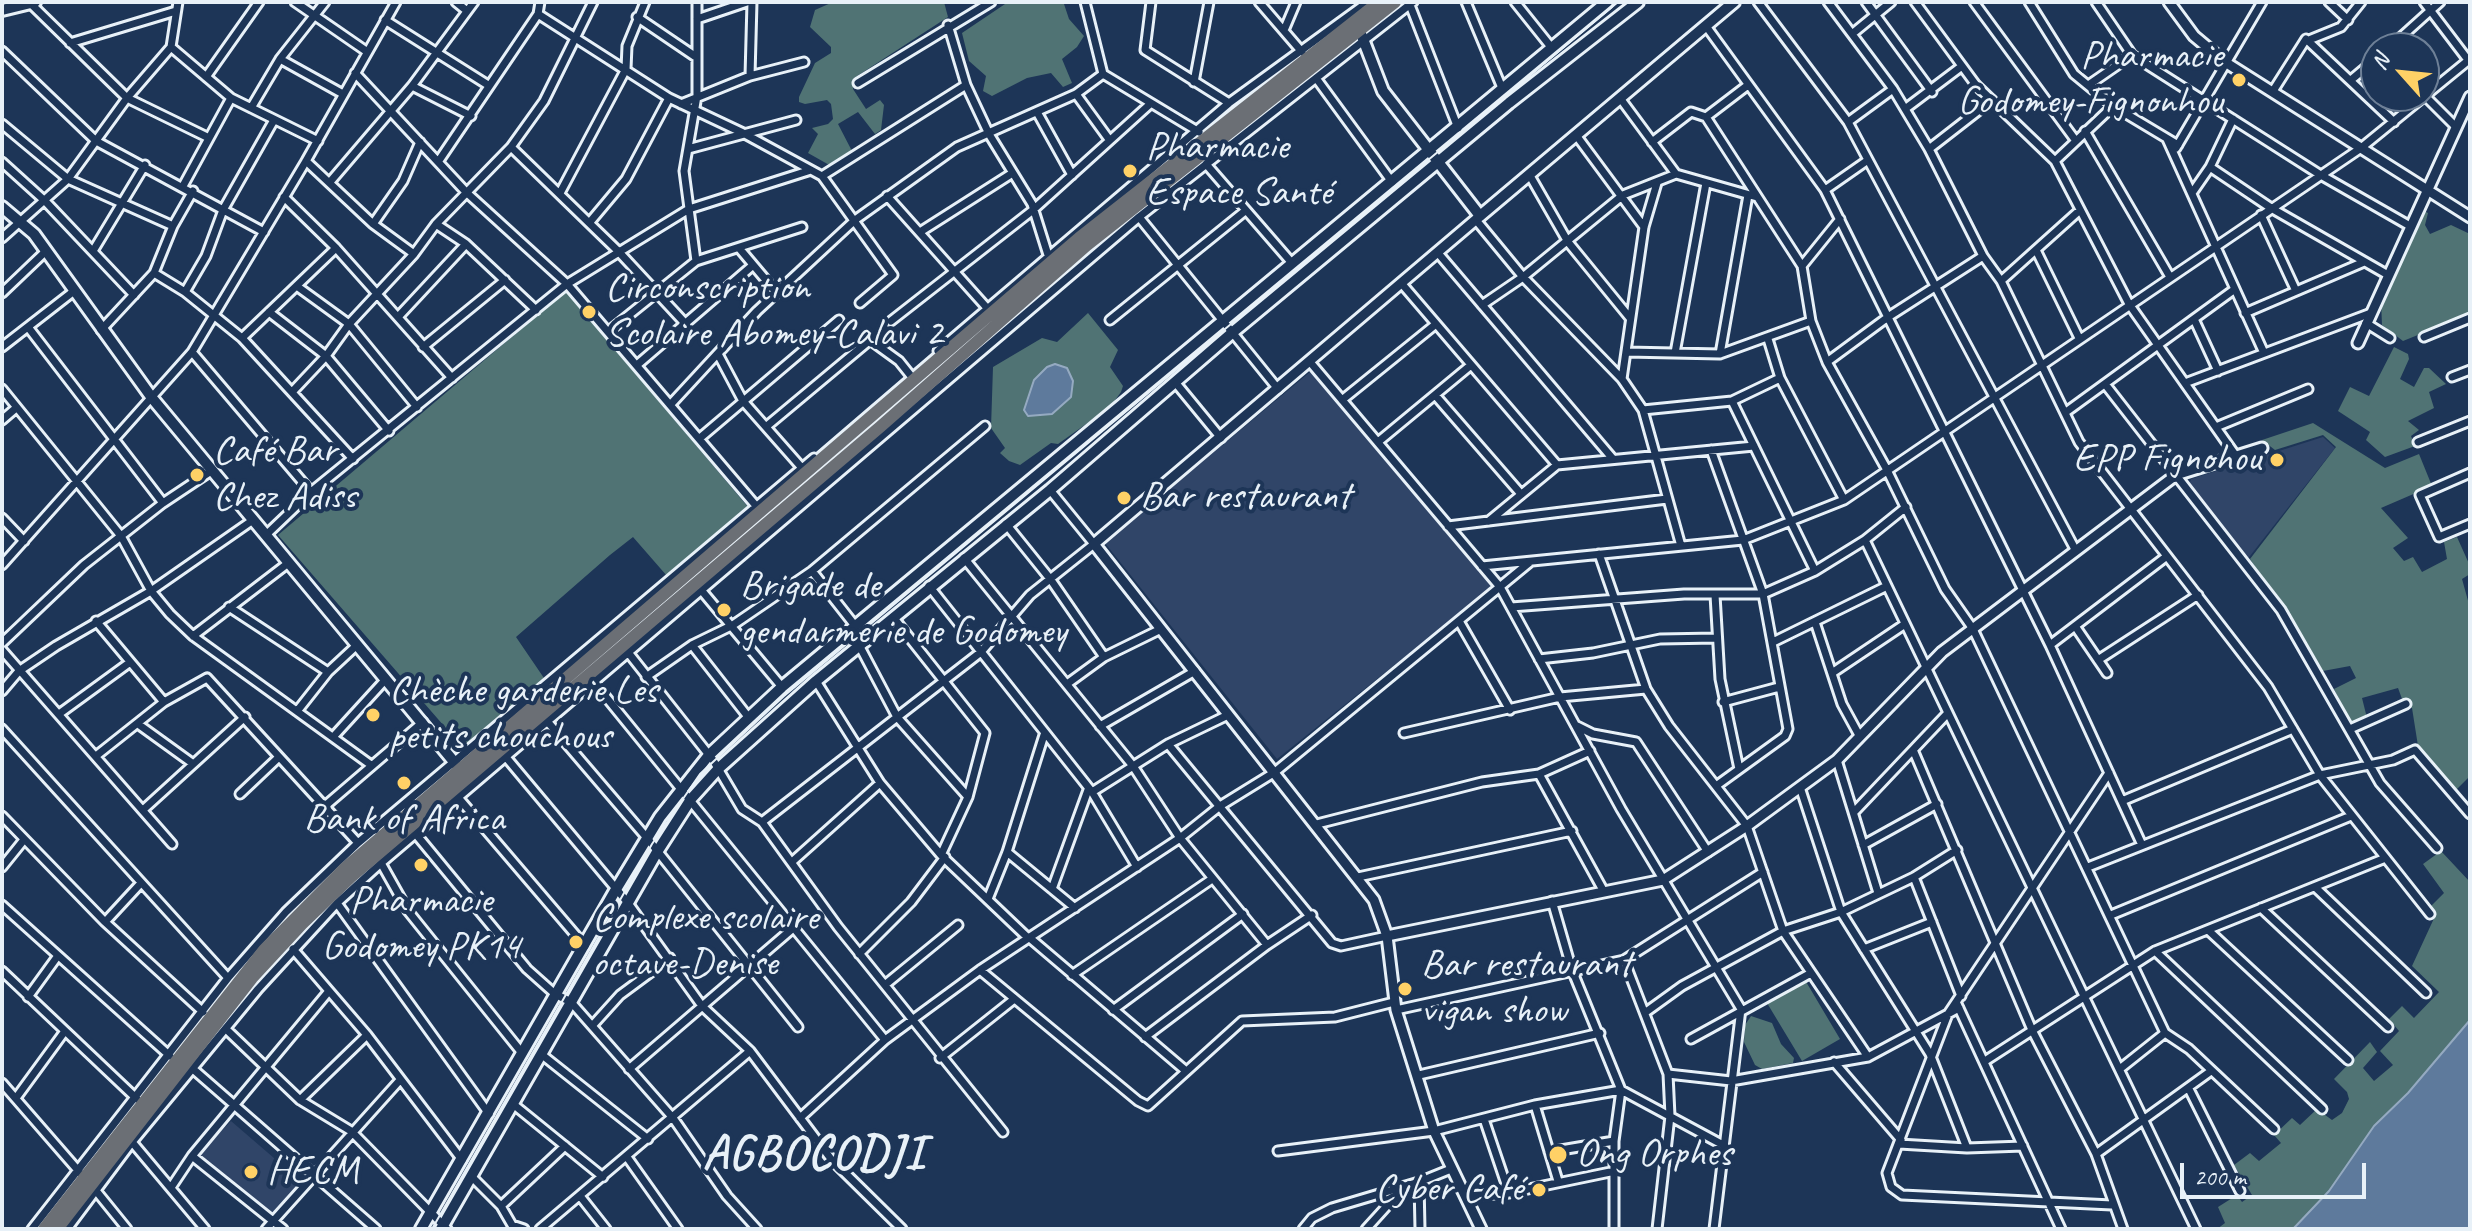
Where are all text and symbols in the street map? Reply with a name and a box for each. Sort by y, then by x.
north arrow [2360,32,2440,112]
place label: Pharmacie Godomey-Fignonhou [1958,33,2223,127]
text: N [2365,50,2396,74]
marker: Pharmacie Godomey-Fignonhou [2230,71,2248,89]
place label: Pharmacie Espace Santé [1146,124,1332,218]
marker: Pharmacie Espace Santé [1121,162,1139,180]
place label: Circonscription Scolaire Abomey-Calavi 2 [605,265,943,359]
marker: Circonscription Scolaire Abomey-Calavi 2 [580,303,598,321]
place label: Café Bar Chez Adiss [213,428,356,522]
place label: EPP Fignohou [2073,436,2261,484]
marker: EPP Fignohou [2268,451,2286,469]
marker: Café Bar Chez Adiss [188,466,206,484]
place label: Bar restaurant [1140,474,1350,522]
marker: Bar restaurant [1115,489,1133,507]
place label: Brigade de gendarmerie de Godomey [740,563,1066,657]
marker: Brigade de gendarmerie de Godomey [715,601,733,619]
place label: Chèche garderie Les petits chouchous [389,668,658,762]
marker: Chèche garderie Les petits chouchous [364,706,382,724]
marker: Bank of Africa [395,774,413,792]
place label: Bank of Africa [304,796,504,844]
marker: Pharmacie Godomey PK14 [412,856,430,874]
place label: Pharmacie Godomey PK14 [322,878,520,972]
place label: Complexe scolaire octave-Denise [592,895,818,989]
marker: Complexe scolaire octave-Denise [567,933,585,951]
place label: Bar restaurant vigan show [1421,942,1631,1036]
marker: Bar restaurant vigan show [1396,980,1414,998]
district label: AGBOCODJI [702,1126,926,1184]
place label: Ong Orphes [1576,1131,1732,1179]
marker: Ong Orphes [1547,1144,1569,1166]
scale bar [2184,1147,2370,1197]
place label: HECM [267,1148,359,1196]
text: 200 m [2194,1162,2246,1192]
marker: HECM [242,1163,260,1181]
place label: Cyber Café [1375,1166,1523,1214]
marker: Cyber Café [1530,1181,1548,1199]

